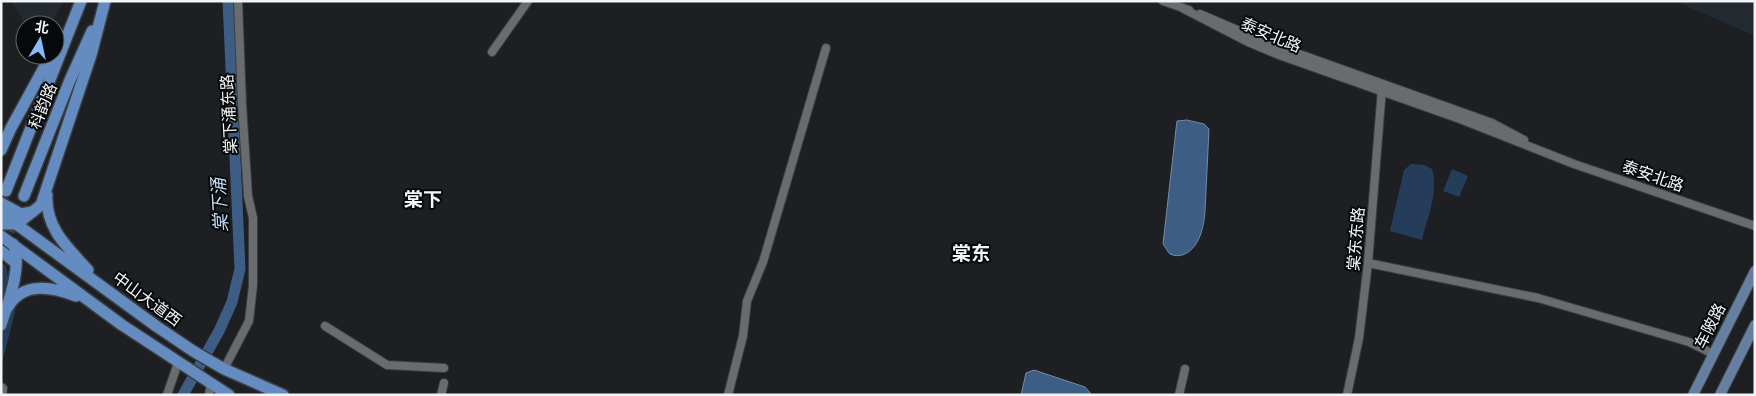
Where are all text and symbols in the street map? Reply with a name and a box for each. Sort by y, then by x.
north arrow [15,15,65,65]
street label: 泰安北路 [1238,15,1304,55]
text: 北 [34,18,50,36]
street label: 棠下涌东路 [218,74,240,154]
street label: 科韵路 [26,81,60,131]
street label: 泰安北路 [1620,158,1686,194]
water label: 棠下涌 [208,176,231,232]
district label: 棠下 [404,189,442,210]
street label: 棠东东路 [1345,206,1367,272]
district label: 棠东 [952,243,990,264]
street label: 中山大道西 [110,269,184,329]
street label: 车陂路 [1692,301,1728,351]

